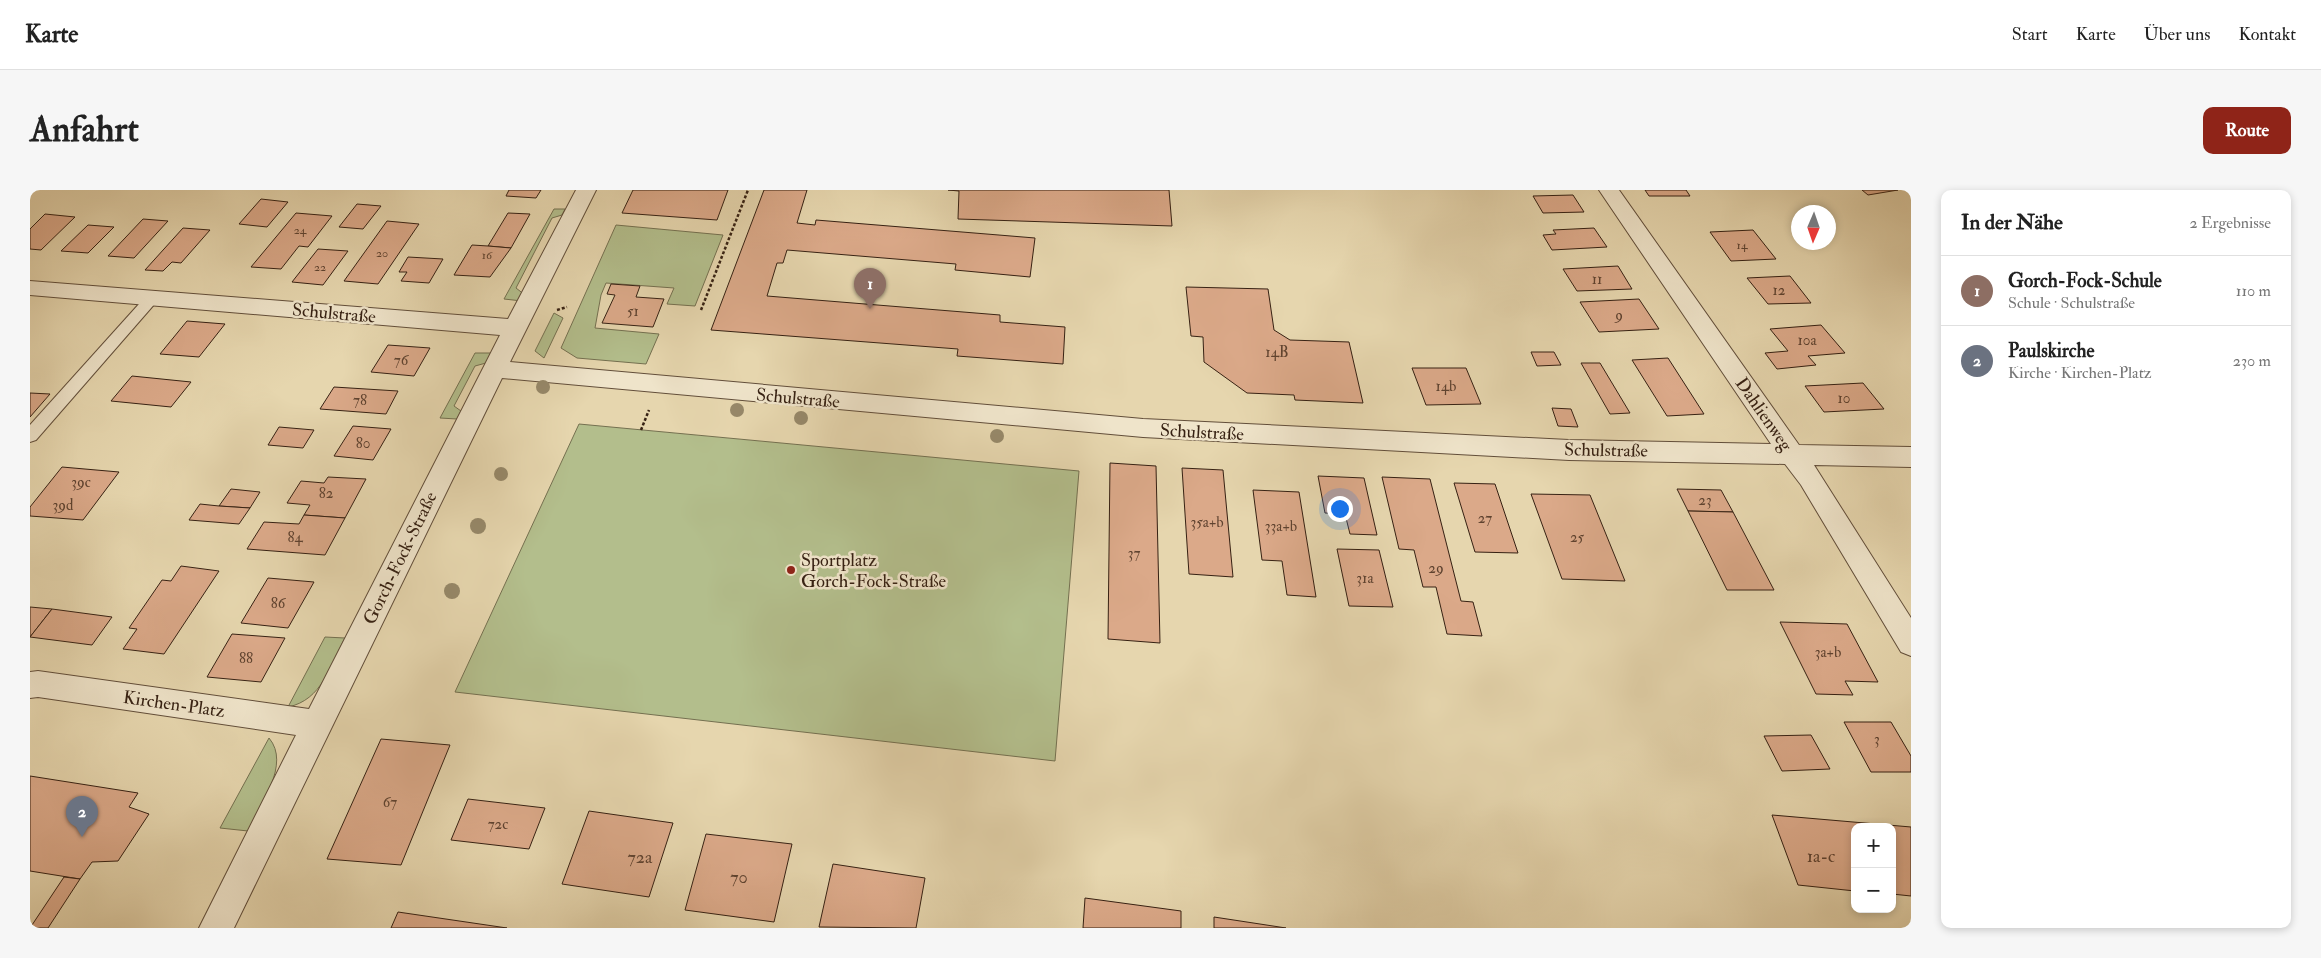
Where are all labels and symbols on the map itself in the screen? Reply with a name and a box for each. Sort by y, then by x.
north arrow [1791,205,1836,250]
house number: 24 [294,223,307,238]
house number: 14 [1737,238,1748,253]
house number: 20 [376,246,388,261]
house number: 16 [482,248,493,263]
house number: 22 [314,260,326,275]
pin: 1 [854,268,886,309]
house number: 11 [1592,270,1602,289]
house number: 12 [1773,281,1786,300]
street label: Schulstraße [291,298,377,329]
house number: 51 [627,302,639,321]
house number: 9 [1614,306,1623,325]
house number: 10a [1797,331,1817,350]
house number: 14B [1265,343,1289,362]
house number: 76 [394,351,410,370]
street label: Dahlienweg [1730,373,1798,457]
house number: 14b [1436,377,1456,396]
street label: Schulstraße [755,383,841,414]
house number: 10 [1838,389,1850,408]
house number: 78 [353,391,367,410]
street label: Schulstraße [1159,419,1245,446]
house number: 80 [356,434,370,453]
street label: Schulstraße [1564,438,1649,463]
house number: 39c [71,473,91,492]
house number: 82 [319,484,334,503]
street label: Gorch-Fock-Straße [358,488,443,628]
house number: 23 [1698,491,1712,510]
house number: 39d [53,496,74,515]
your location [1327,496,1353,522]
house number: 27 [1478,509,1492,528]
house number: 35a+b [1190,513,1224,532]
house number: 33a+b [1265,517,1297,536]
house number: 84 [287,528,303,547]
house number: 25 [1570,528,1584,547]
house number: 37 [1128,544,1140,563]
place label: Sportplatz Gorch-Fock-Straße [801,549,946,593]
house number: 29 [1428,559,1444,578]
marker: Sportplatz Gorch-Fock-Straße [785,564,797,576]
house number: 31a [1356,569,1374,588]
house number: 86 [271,594,287,613]
house number: 3a+b [1815,643,1841,662]
house number: 88 [239,649,253,668]
street label: Kirchen-Platz [122,686,226,723]
house number: 3 [1874,730,1880,749]
house number: 67 [383,793,397,812]
pin: 2 [66,796,98,837]
house number: 72c [488,815,508,834]
house number: 1a-c [1807,845,1835,868]
house number: 72a [628,846,653,869]
house number: 70 [730,866,748,889]

